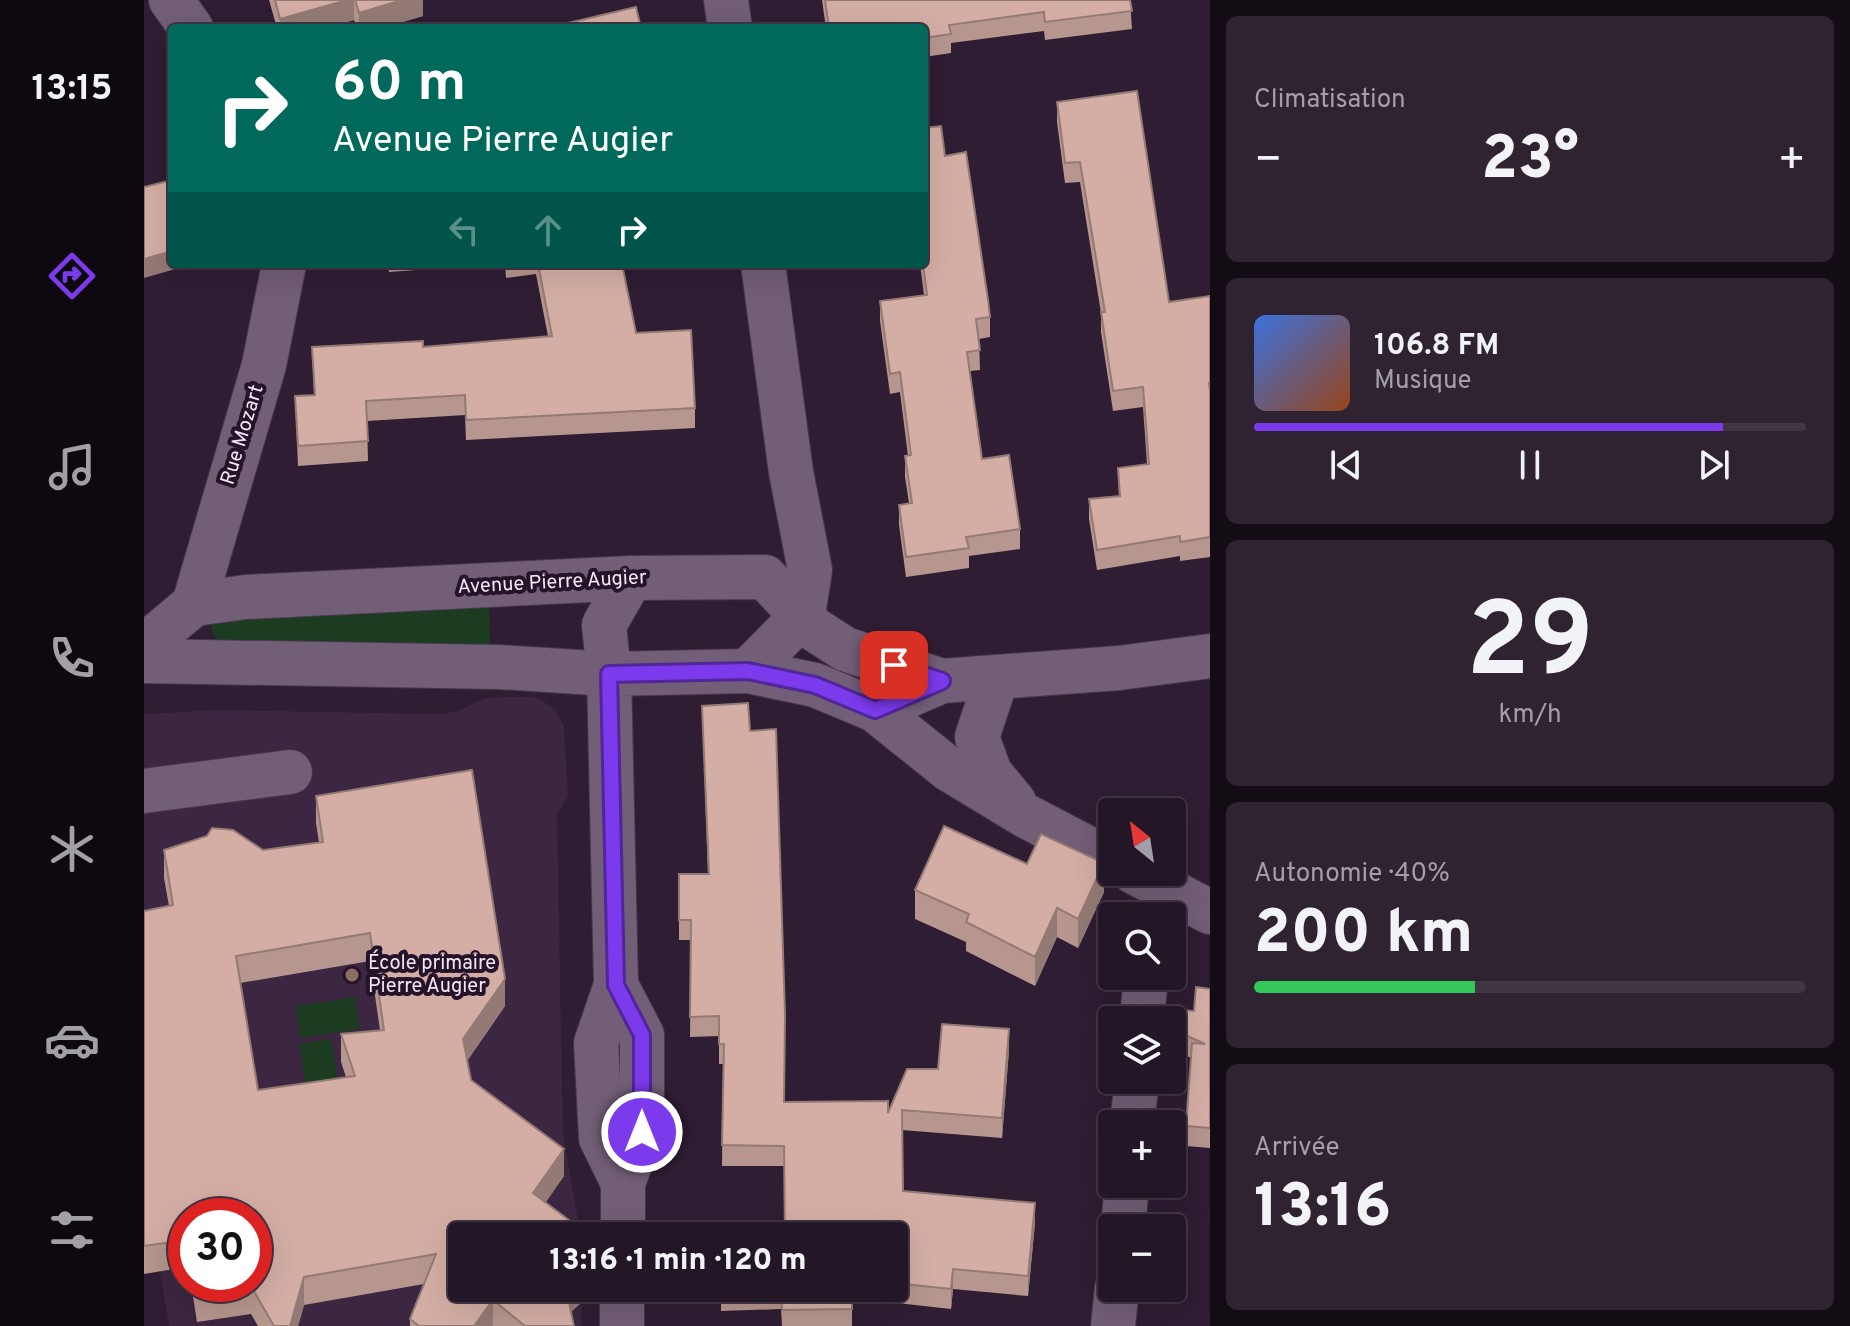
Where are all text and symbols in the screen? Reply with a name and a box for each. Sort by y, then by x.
text: 60 m [332,50,466,120]
icon: right [200,56,304,160]
text: 13:15 [31,67,113,113]
text: Climatisation [1254,84,1406,117]
text: Avenue Pierre Augier [332,119,673,165]
text: 23° [1481,124,1579,200]
text: − [1254,134,1282,190]
text: + [1778,134,1806,190]
icon: left [442,208,486,252]
icon: ahead [526,208,570,252]
icon: right [610,208,654,252]
icon: directions [44,248,100,304]
text: 106.8 FM [1374,328,1499,365]
text: Musique [1374,365,1471,398]
street label: Rue Mozart [215,382,271,488]
icon: music [44,439,100,495]
icon: previous [1324,443,1368,487]
icon: pause [1508,443,1552,487]
icon: next [1692,443,1736,487]
street label: Avenue Pierre Augier [457,565,648,601]
text: 29 [1466,581,1594,713]
icon: phone [44,630,100,686]
pin [860,631,928,699]
icon: arrive [872,643,916,687]
text: km/h [1498,699,1562,732]
north arrow [1098,798,1186,886]
map controls [1098,798,1186,1302]
icon: climate [44,821,100,877]
text: Autonomie · 40% [1254,858,1450,891]
text: 200 km [1254,898,1473,974]
button: search [1098,902,1186,990]
place label: École primaire Pierre Augier [368,949,496,1000]
marker: École primaire Pierre Augier [343,966,361,984]
button: layers [1098,1006,1186,1094]
icon: car [44,1012,100,1068]
position arrow [600,1090,684,1174]
button: + [1098,1110,1186,1198]
text: Arrivée [1254,1132,1339,1165]
text: 13:16 [1254,1172,1391,1248]
speed limit sign: 30 [168,1198,272,1302]
icon: filters [44,1202,100,1258]
button: − [1098,1214,1186,1302]
text: 13:16 · 1 min · 120 m [549,1243,807,1280]

